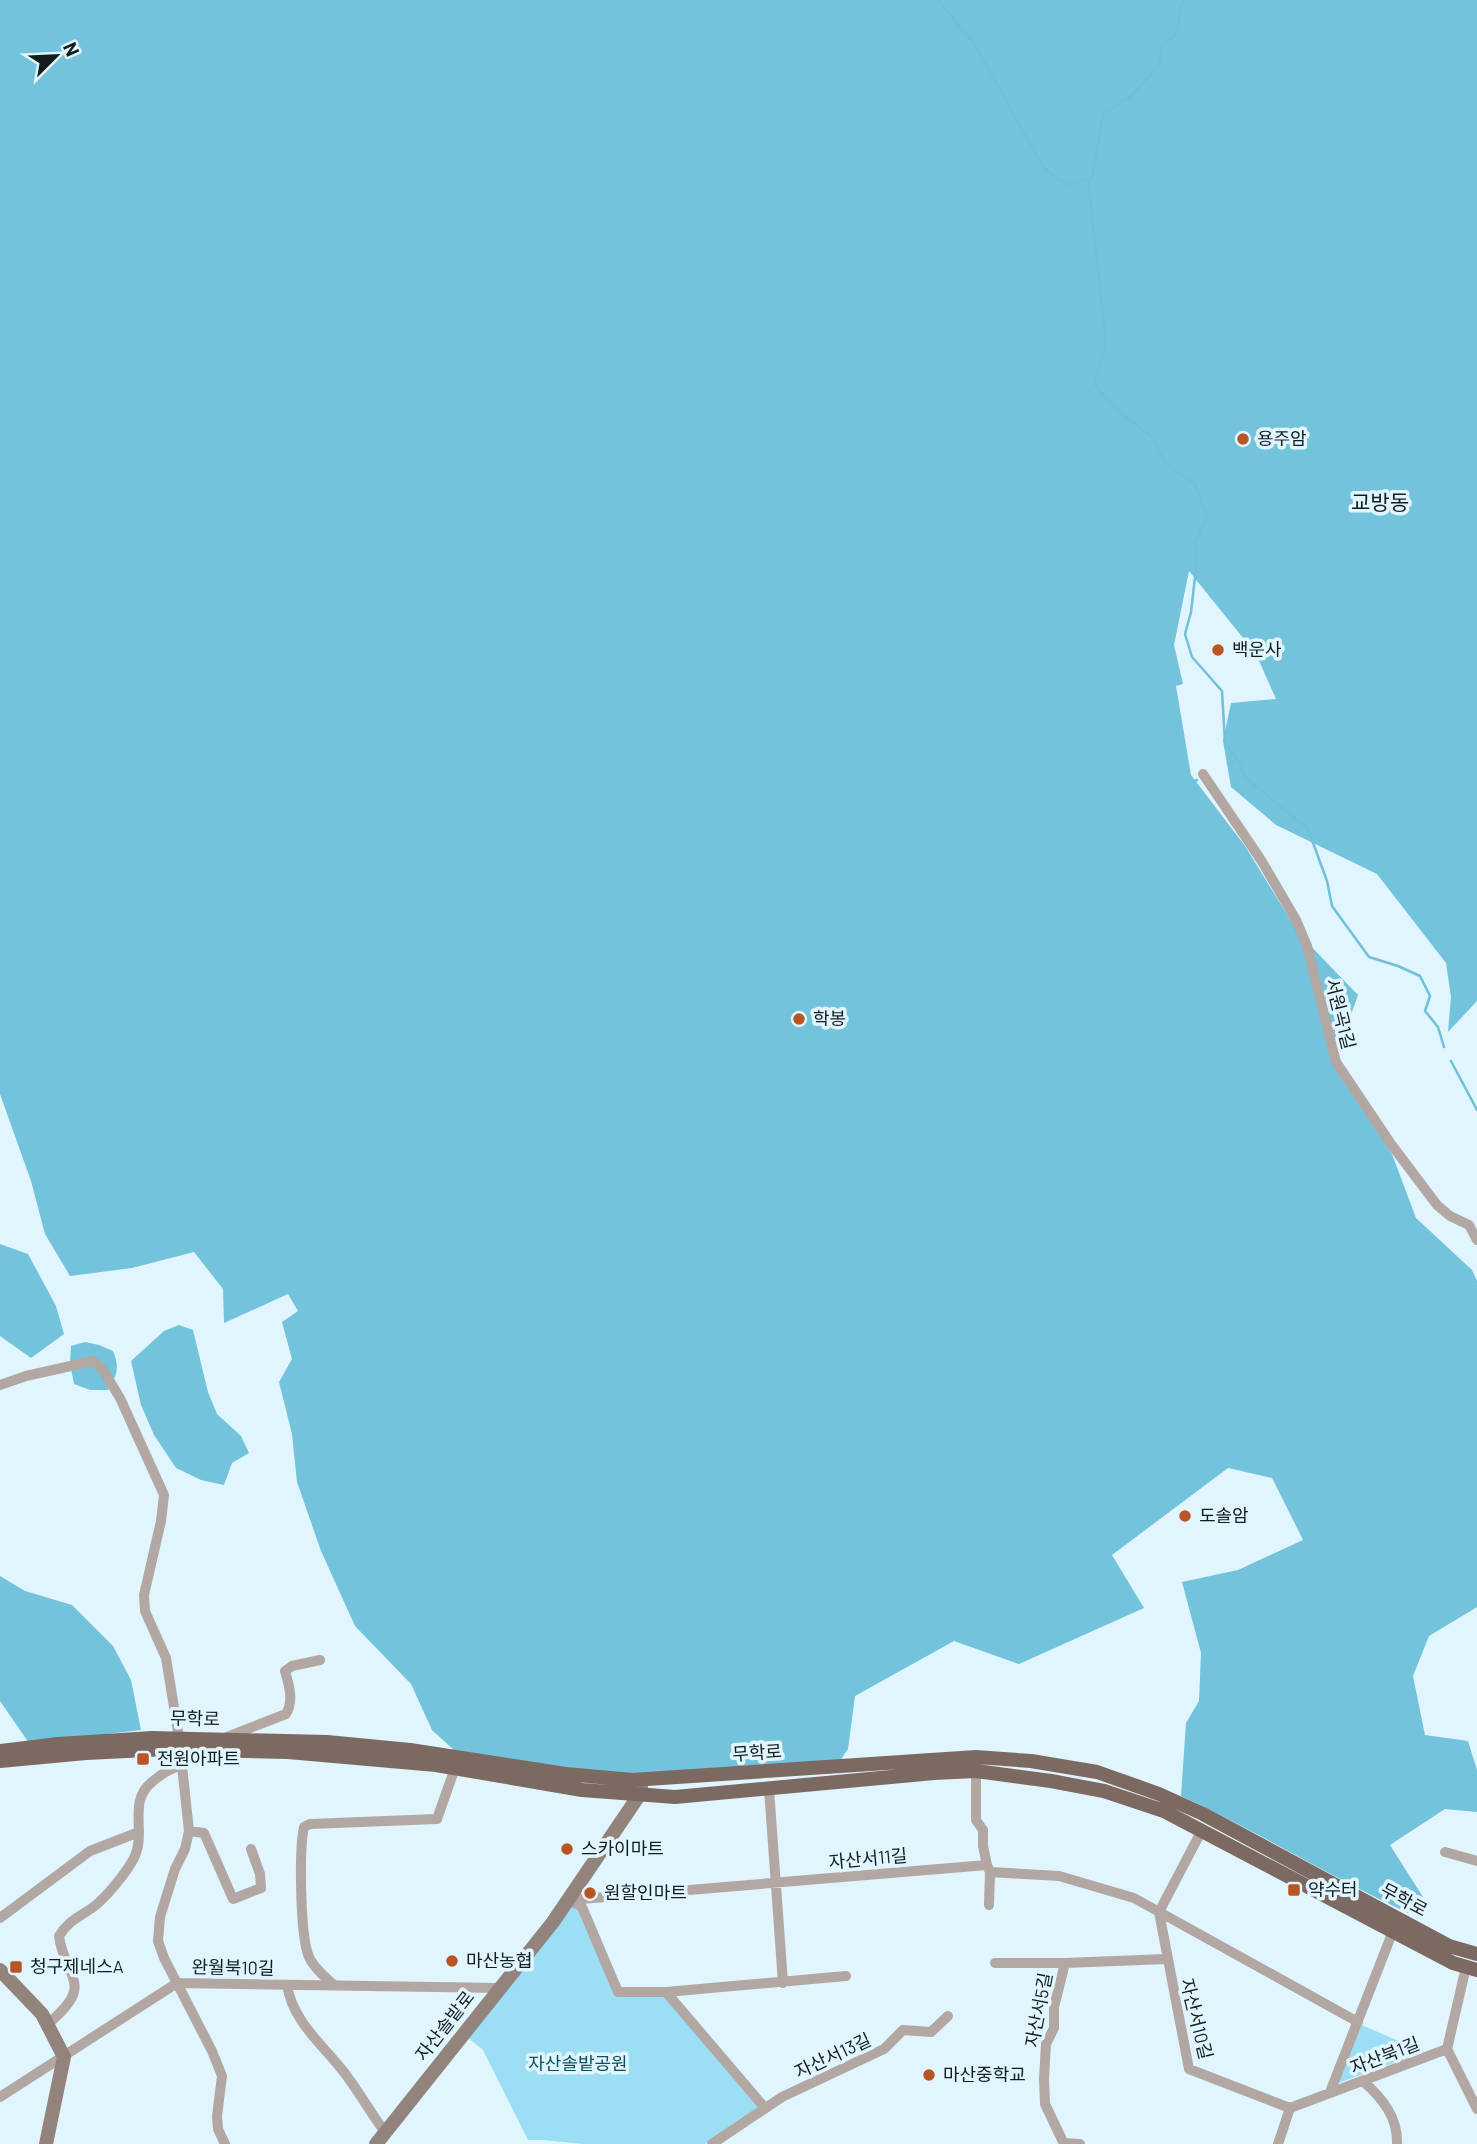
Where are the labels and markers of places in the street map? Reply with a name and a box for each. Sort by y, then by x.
place label: 용주암 [1257,427,1307,449]
marker: 용주암 [1235,431,1251,447]
place label: 백운사 [1232,638,1282,660]
marker: 백운사 [1210,642,1226,658]
place label: 학봉 [813,1007,846,1029]
marker: 학봉 [791,1011,807,1027]
place label: 도솔암 [1199,1504,1249,1526]
marker: 도솔암 [1177,1508,1193,1524]
place label: 전원아파트 [157,1747,240,1769]
marker: 전원아파트 [135,1751,151,1767]
place label: 스카이마트 [581,1837,664,1859]
marker: 스카이마트 [559,1841,575,1857]
place label: 약수터 [1308,1878,1358,1900]
place label: 원할인마트 [604,1881,687,1903]
marker: 약수터 [1286,1882,1302,1898]
marker: 원할인마트 [582,1885,598,1901]
place label: 마산농협 [466,1949,532,1971]
marker: 마산농협 [444,1953,460,1969]
place label: 청구제네스A [30,1955,124,1977]
marker: 청구제네스A [8,1959,24,1975]
place label: 마산중학교 [943,2063,1026,2085]
marker: 마산중학교 [921,2067,937,2083]

